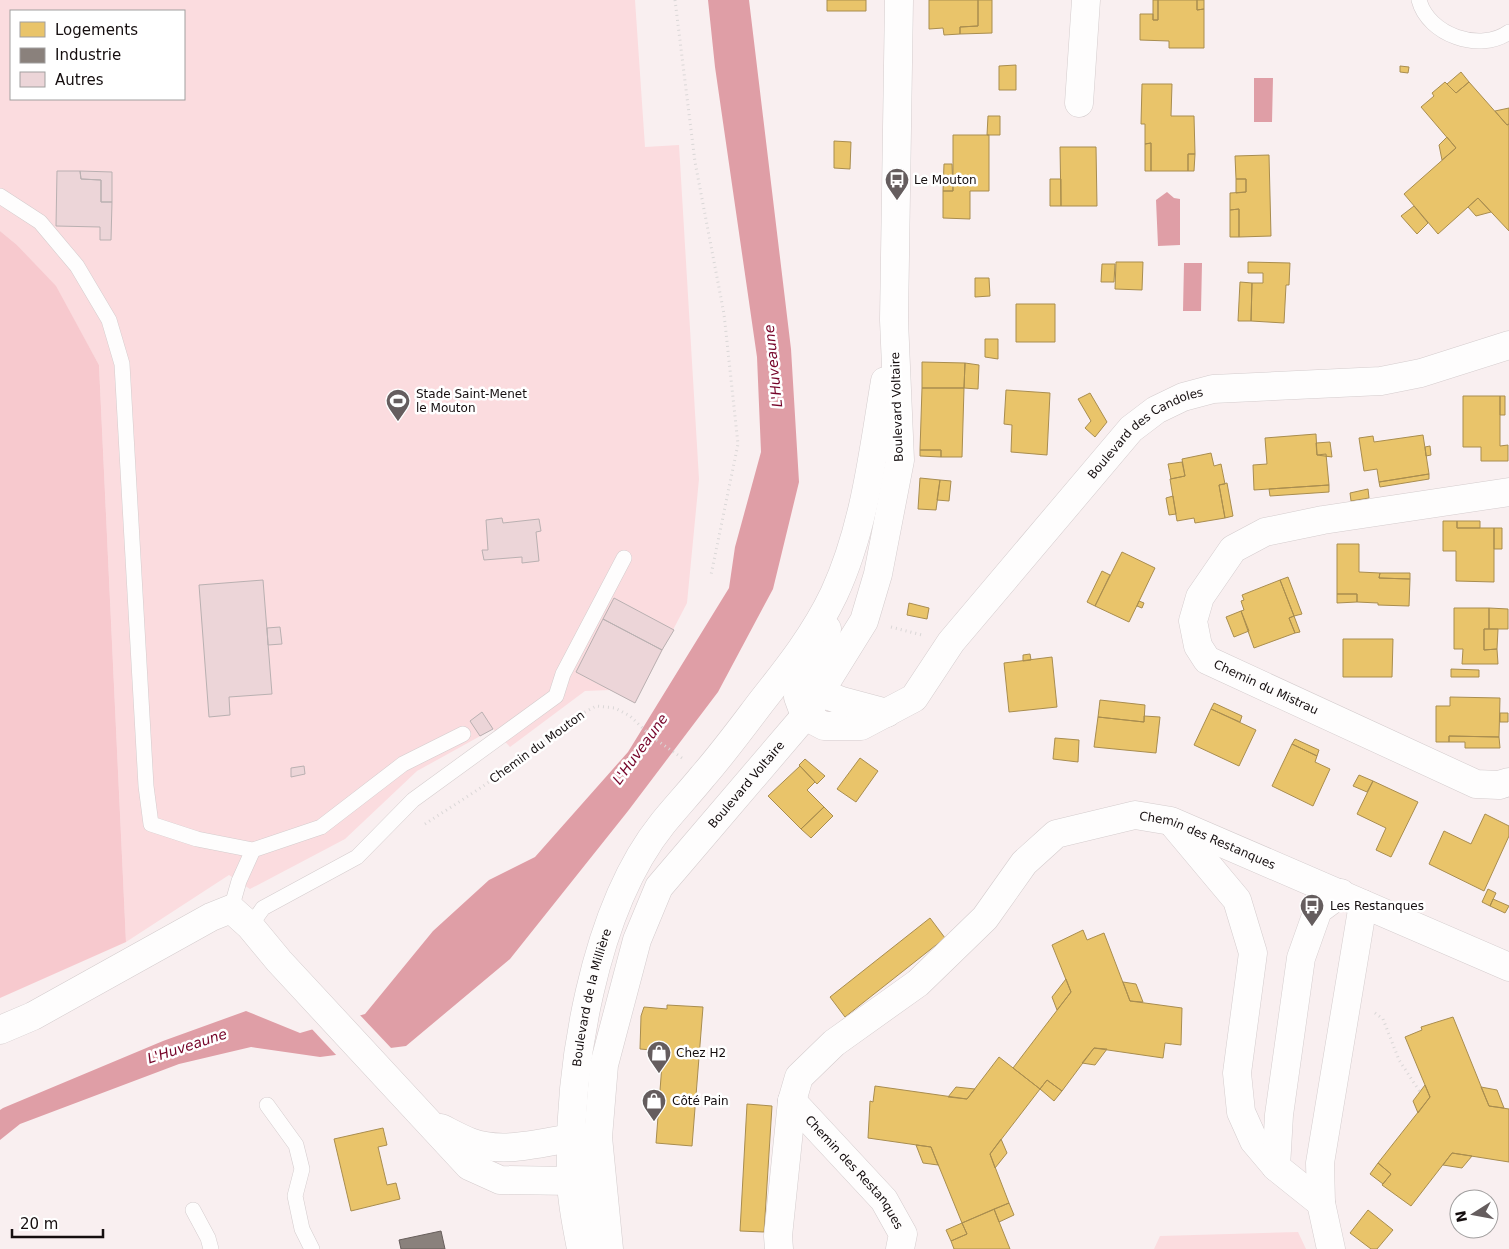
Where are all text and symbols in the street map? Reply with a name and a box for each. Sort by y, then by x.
legend [10,10,185,100]
text: Logements [55,21,138,39]
text: Industrie [55,46,121,64]
text: Autres [55,71,104,89]
bus stop icon: Le Mouton [884,167,910,201]
place label: Le Mouton [914,173,977,187]
water label: L'Huveaune [761,324,785,408]
street label: Boulevard Voltaire [888,352,906,462]
street label: Boulevard des Candoles [1085,385,1205,482]
place label: Stade Saint-Menet le Mouton [416,387,527,415]
sports icon: Stade Saint-Menet le Mouton [385,388,411,422]
street label: Chemin du Mistrau [1212,657,1321,717]
street label: Chemin du Mouton [487,708,587,786]
water label: L'Huveaune [609,711,671,787]
street label: Boulevard Voltaire [705,738,787,831]
street label: Chemin des Restanques [1138,809,1278,872]
bus stop icon: Les Restanques [1299,893,1325,927]
place label: Les Restanques [1330,899,1424,913]
street label: Boulevard de la Millière [570,927,614,1068]
water label: L'Huveaune [145,1026,229,1066]
shop icon: Chez H2 [646,1040,672,1074]
place label: Chez H2 [676,1046,726,1060]
shop icon: Côté Pain [641,1088,667,1122]
place label: Côté Pain [672,1094,729,1108]
street label: Chemin des Restanques [802,1113,906,1232]
north arrow [1449,1189,1499,1239]
scale bar [12,1206,104,1238]
text: N [1452,1209,1470,1224]
text: 20 m [20,1215,58,1233]

